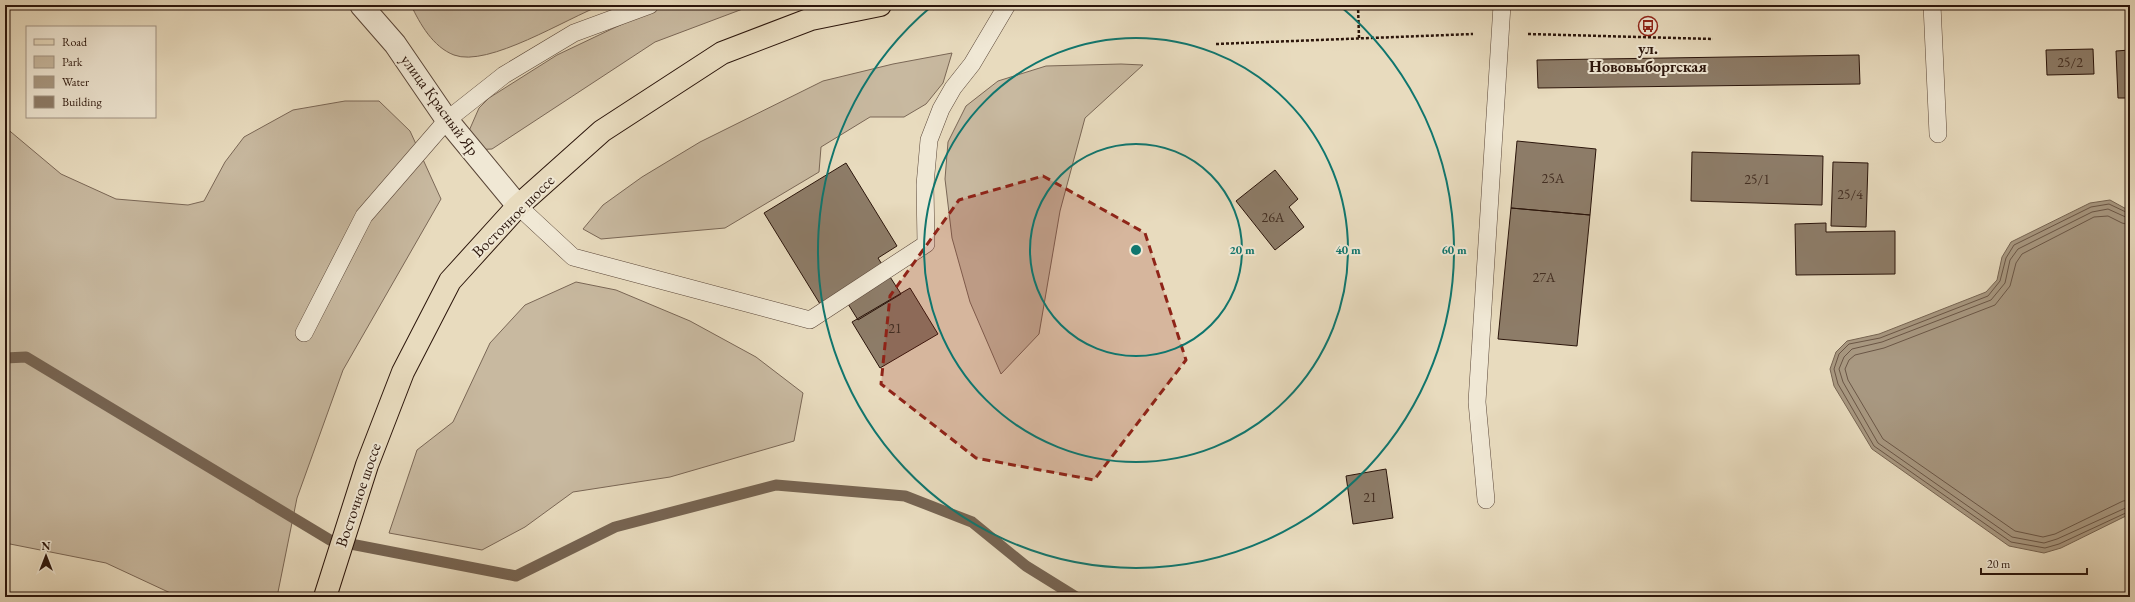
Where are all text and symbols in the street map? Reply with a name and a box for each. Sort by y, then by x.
bus stop icon: ул. Нововыборгская [1637,15,1659,37]
legend [26,26,156,118]
text: Road [62,34,88,50]
place label: ул. Нововыборгская [1589,38,1707,77]
street label: улица Красный Яр [396,50,484,160]
house number: 25/2 [2057,53,2083,71]
text: Park [62,54,83,70]
text: Water [62,74,89,90]
text: Building [62,94,103,110]
house number: 25А [1541,169,1565,187]
street label: Восточное шоссе [467,170,559,262]
house number: 25/1 [1744,170,1770,188]
house number: 25/4 [1837,185,1863,203]
house number: 26А [1261,208,1285,226]
text: 20 m [1229,242,1255,258]
text: 40 m [1335,242,1361,258]
text: 60 m [1441,242,1467,258]
centre of rings [1129,243,1143,257]
house number: 27А [1532,268,1556,286]
house number: 21 [888,319,902,337]
street label: Восточное шоссе [330,440,386,550]
house number: 21 [1363,488,1377,506]
north arrow [26,536,66,576]
text: N [42,539,51,553]
scale bar [1981,550,2087,576]
text: 20 m [1987,556,2011,572]

